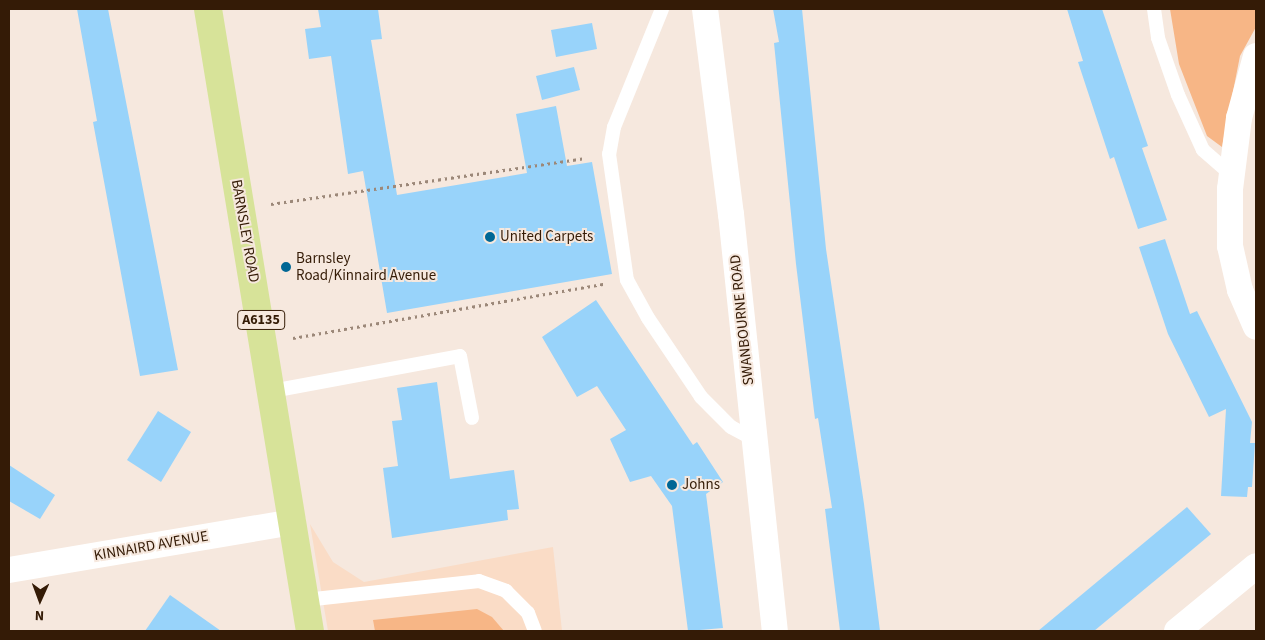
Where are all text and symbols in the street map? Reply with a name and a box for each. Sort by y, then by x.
street label: BARNSLEY ROAD [227,178,263,284]
place label: United Carpets [500,228,593,246]
marker: United Carpets [484,231,496,243]
place label: Barnsley Road/Kinnaird Avenue [296,249,436,284]
street label: SWANBOURNE ROAD [726,254,758,386]
marker: Barnsley Road/Kinnaird Avenue [280,261,292,273]
road number: A6135 [236,308,286,332]
place label: Johns [682,476,720,494]
marker: Johns [666,479,678,491]
street label: KINNAIRD AVENUE [92,527,210,565]
north arrow [15,575,65,625]
text: N [34,605,44,625]

